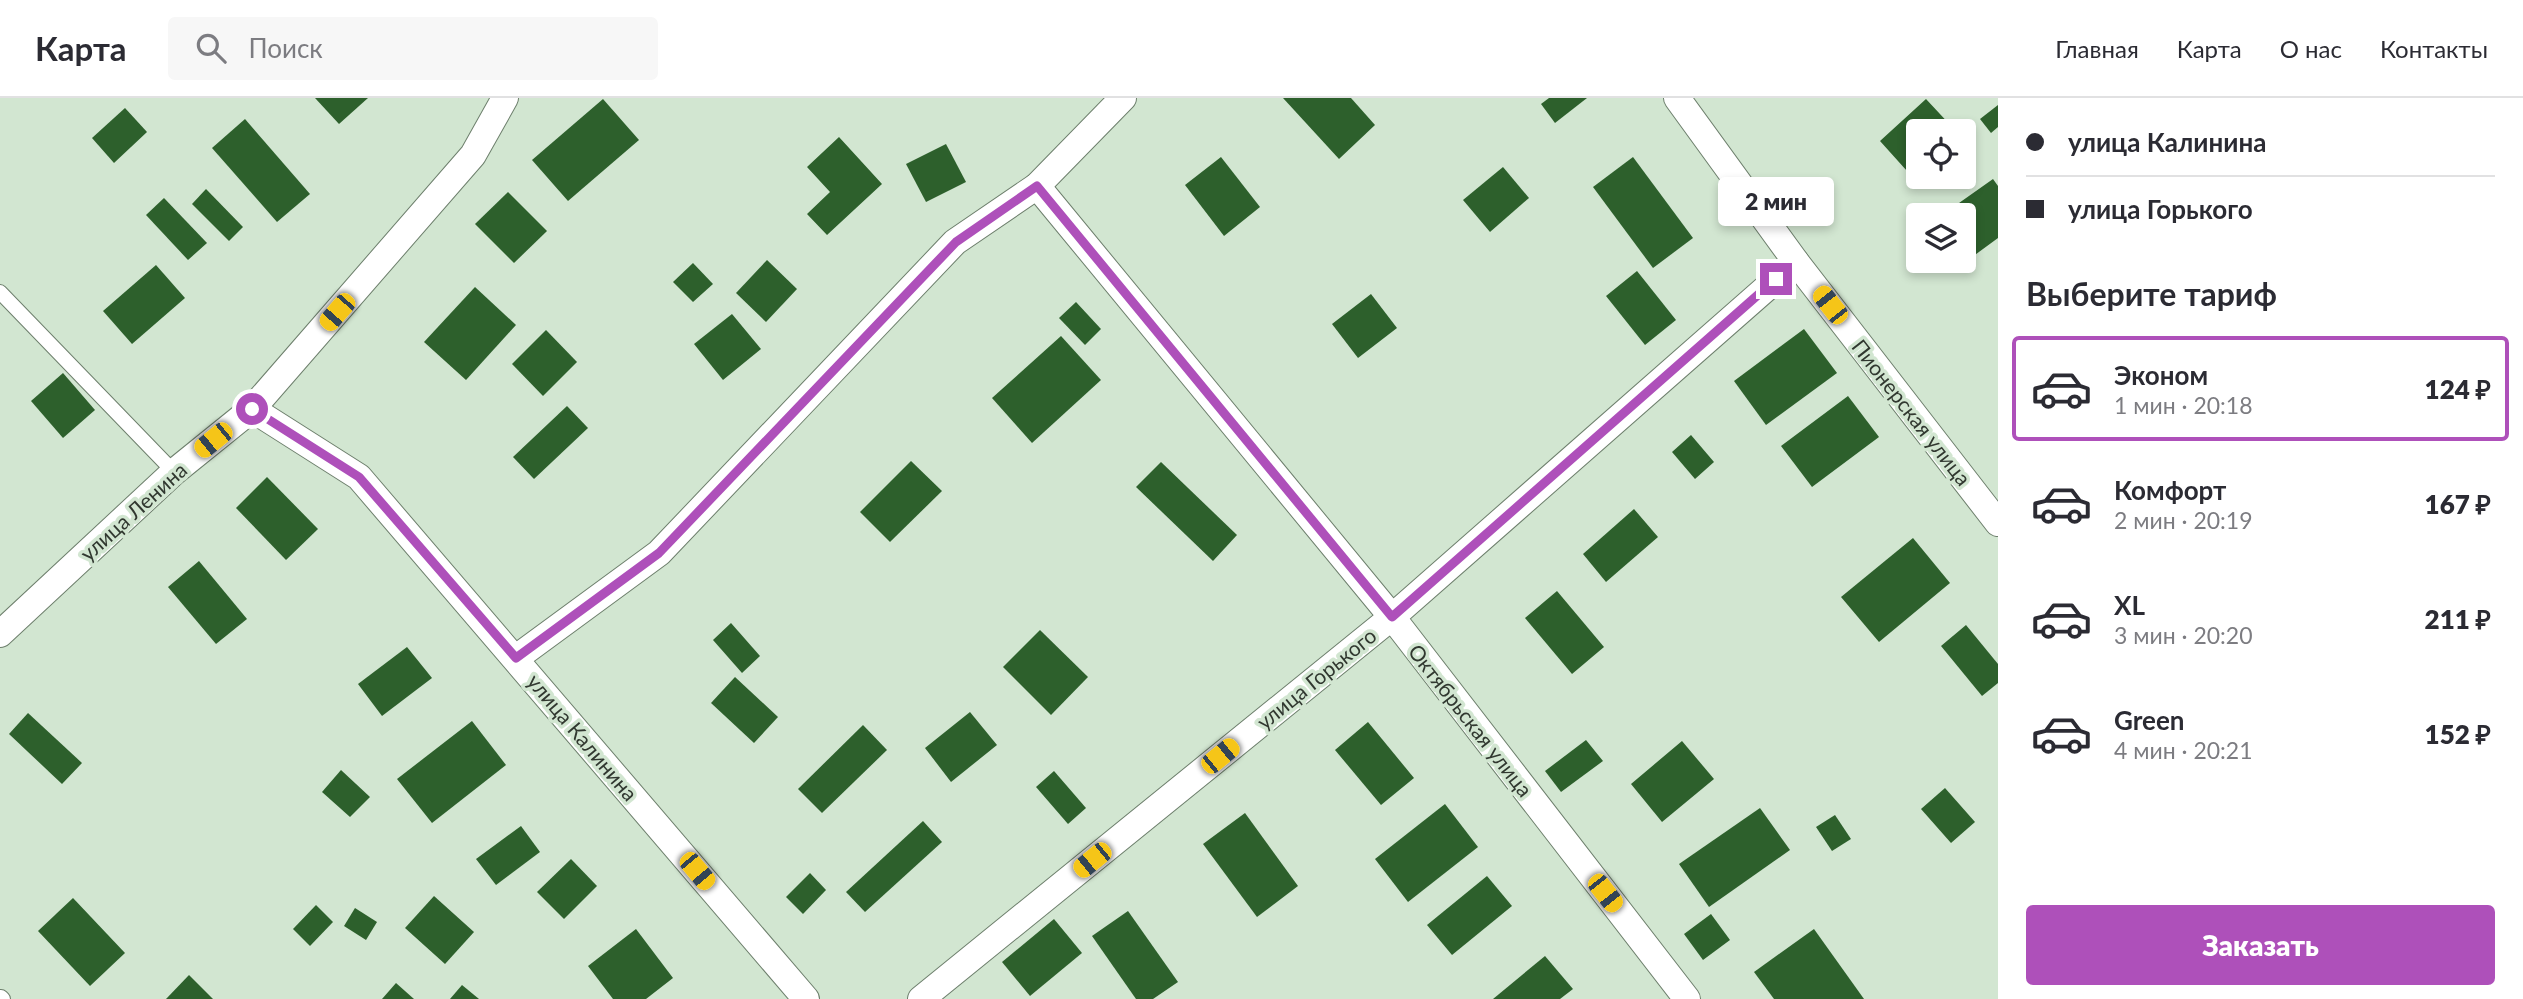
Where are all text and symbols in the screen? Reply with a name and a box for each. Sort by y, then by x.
search box [168,17,658,80]
text: Карта [35,28,126,68]
icon: search [192,29,230,67]
text: Поиск [248,32,323,64]
text: Главная [2055,34,2139,63]
text: Карта [2177,34,2242,63]
text: О нас [2280,34,2342,63]
text: Контакты [2380,34,2488,63]
map controls [1906,119,1976,273]
button: locate [1906,119,1976,189]
text: улица Калинина [2068,126,2267,158]
callout: 2 мин [1718,178,1834,226]
text: 2 мин [1745,187,1807,215]
text: улица Горького [2068,193,2253,225]
button: layers [1906,203,1976,273]
route end [1760,263,1792,295]
text: Выберите тариф [2026,274,2277,313]
car [1809,282,1852,328]
car [316,289,359,335]
street label: Пионерская улица [1847,334,1977,490]
icon: car [2030,357,2093,420]
text: Эконом [2114,359,2208,391]
text: 124 ₽ [2425,373,2491,405]
text: 1 мин · 20:18 [2114,391,2253,419]
route start [236,393,268,425]
car [191,419,236,461]
street label: улица Ленина [75,457,191,565]
icon: car [2030,472,2093,535]
text: Комфорт [2114,474,2226,506]
text: 167 ₽ [2425,488,2491,520]
text: 2 мин · 20:19 [2114,506,2253,534]
icon: car [2030,587,2093,650]
text: XL [2114,589,2145,621]
text: 211 ₽ [2425,603,2491,635]
text: 3 мин · 20:20 [2114,621,2253,649]
street label: улица Горького [1251,622,1381,734]
street label: Октябрьская улица [1404,639,1538,801]
street label: улица Калинина [523,669,643,805]
icon: car [2030,702,2093,765]
text: Green [2114,704,2184,736]
text: 152 ₽ [2425,718,2491,750]
car [1198,735,1243,777]
text: 4 мин · 20:21 [2114,736,2253,764]
car [1070,839,1115,881]
car [676,848,719,894]
car [1584,870,1627,916]
button: Заказать [2026,905,2495,985]

